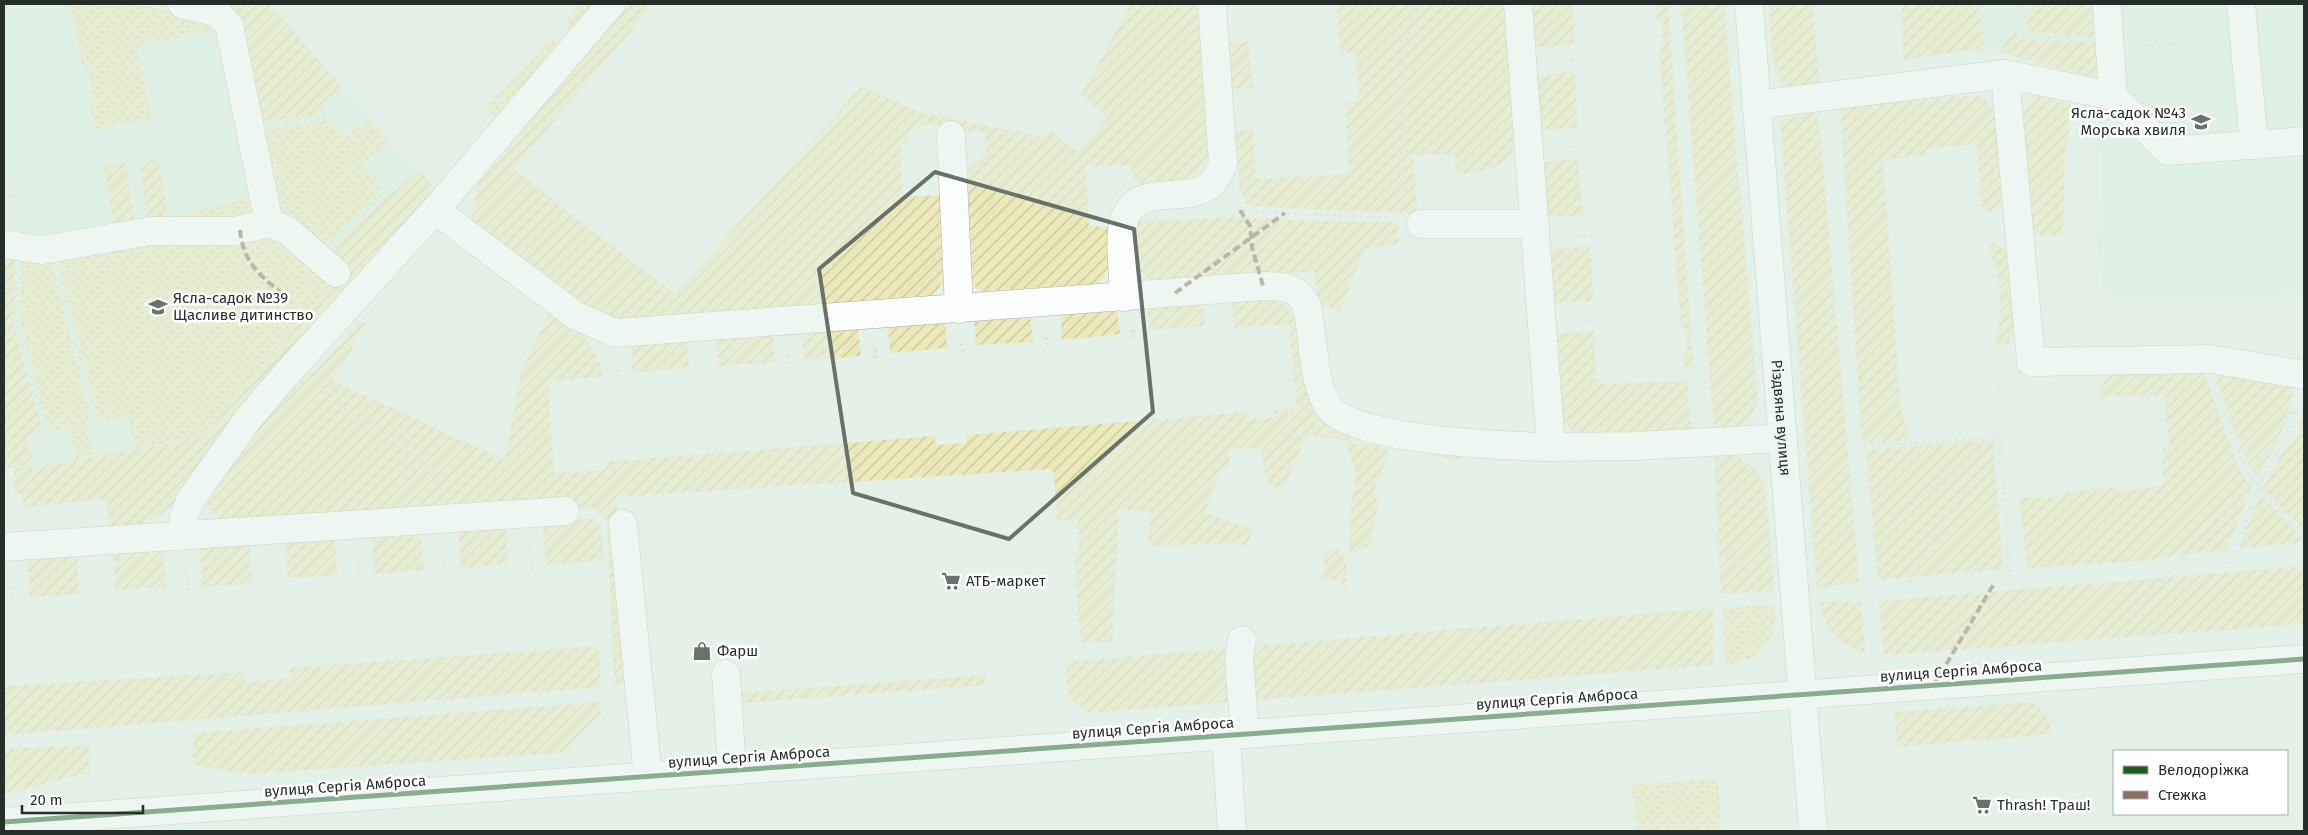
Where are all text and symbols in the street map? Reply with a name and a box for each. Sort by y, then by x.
place label: Ясла-садок №43 Морська хвиля [2071,104,2186,139]
school or university icon: Ясла-садок №43 Морська хвиля [2190,111,2212,133]
place label: Ясла-садок №39 Щасливе дитинство [173,289,314,324]
school or university icon: Ясла-садок №39 Щасливе дитинство [147,296,169,318]
street label: Різдвяна вулиця [1768,359,1794,477]
supermarket icon: АТБ-маркет [940,570,962,592]
place label: АТБ-маркет [966,572,1046,590]
shop icon: Фарш [691,640,713,662]
place label: Фарш [717,642,758,660]
street label: вулиця Сергія Амброса [1879,656,2043,686]
street label: вулиця Сергія Амброса [1475,684,1639,714]
street label: вулиця Сергія Амброса [1071,713,1235,743]
street label: вулиця Сергія Амброса [667,742,831,772]
legend [2113,750,2288,815]
text: Велодоріжка [2158,761,2249,779]
street label: вулиця Сергія Амброса [263,771,427,801]
scale bar [22,782,144,814]
text: Стежка [2158,786,2207,804]
text: 20 m [30,791,63,809]
supermarket icon: Thrash! Траш! [1971,794,1993,816]
place label: Thrash! Траш! [1997,796,2090,814]

